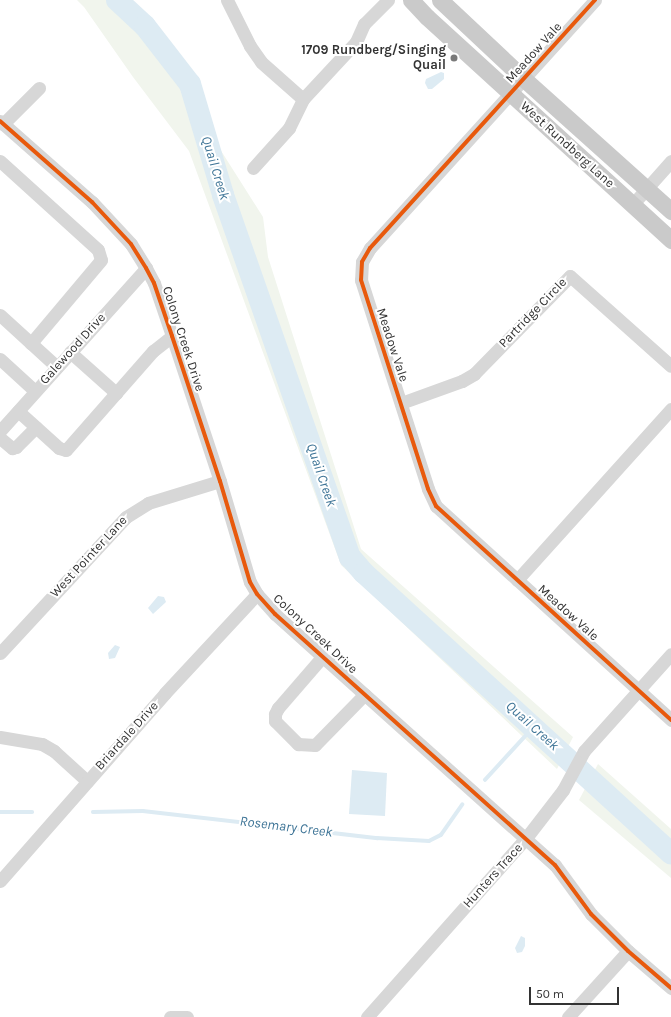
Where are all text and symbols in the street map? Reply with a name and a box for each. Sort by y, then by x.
street label: Meadow Vale [503,19,565,87]
place label: 1709 Rundberg/Singing Quail [301,43,446,74]
marker: 1709 Rundberg/Singing Quail [449,53,459,63]
street label: West Rundberg Lane [517,99,617,191]
water label: Quail Creek [197,134,233,202]
street label: Partridge Circle [496,275,570,351]
street label: Colony Creek Drive [159,284,207,394]
street label: Meadow Vale [373,306,411,384]
street label: Galewood Drive [37,310,109,388]
water label: Quail Creek [302,441,340,509]
street label: West Pointer Lane [47,513,131,601]
street label: Meadow Vale [534,582,602,644]
street label: Colony Creek Drive [270,591,360,677]
street label: Briardale Drive [92,698,162,774]
water label: Quail Creek [502,698,562,754]
water label: Rosemary Creek [239,813,333,841]
street label: Hunters Trace [460,841,526,911]
scale bar [531,979,621,1005]
text: 50 m [536,987,564,1001]

